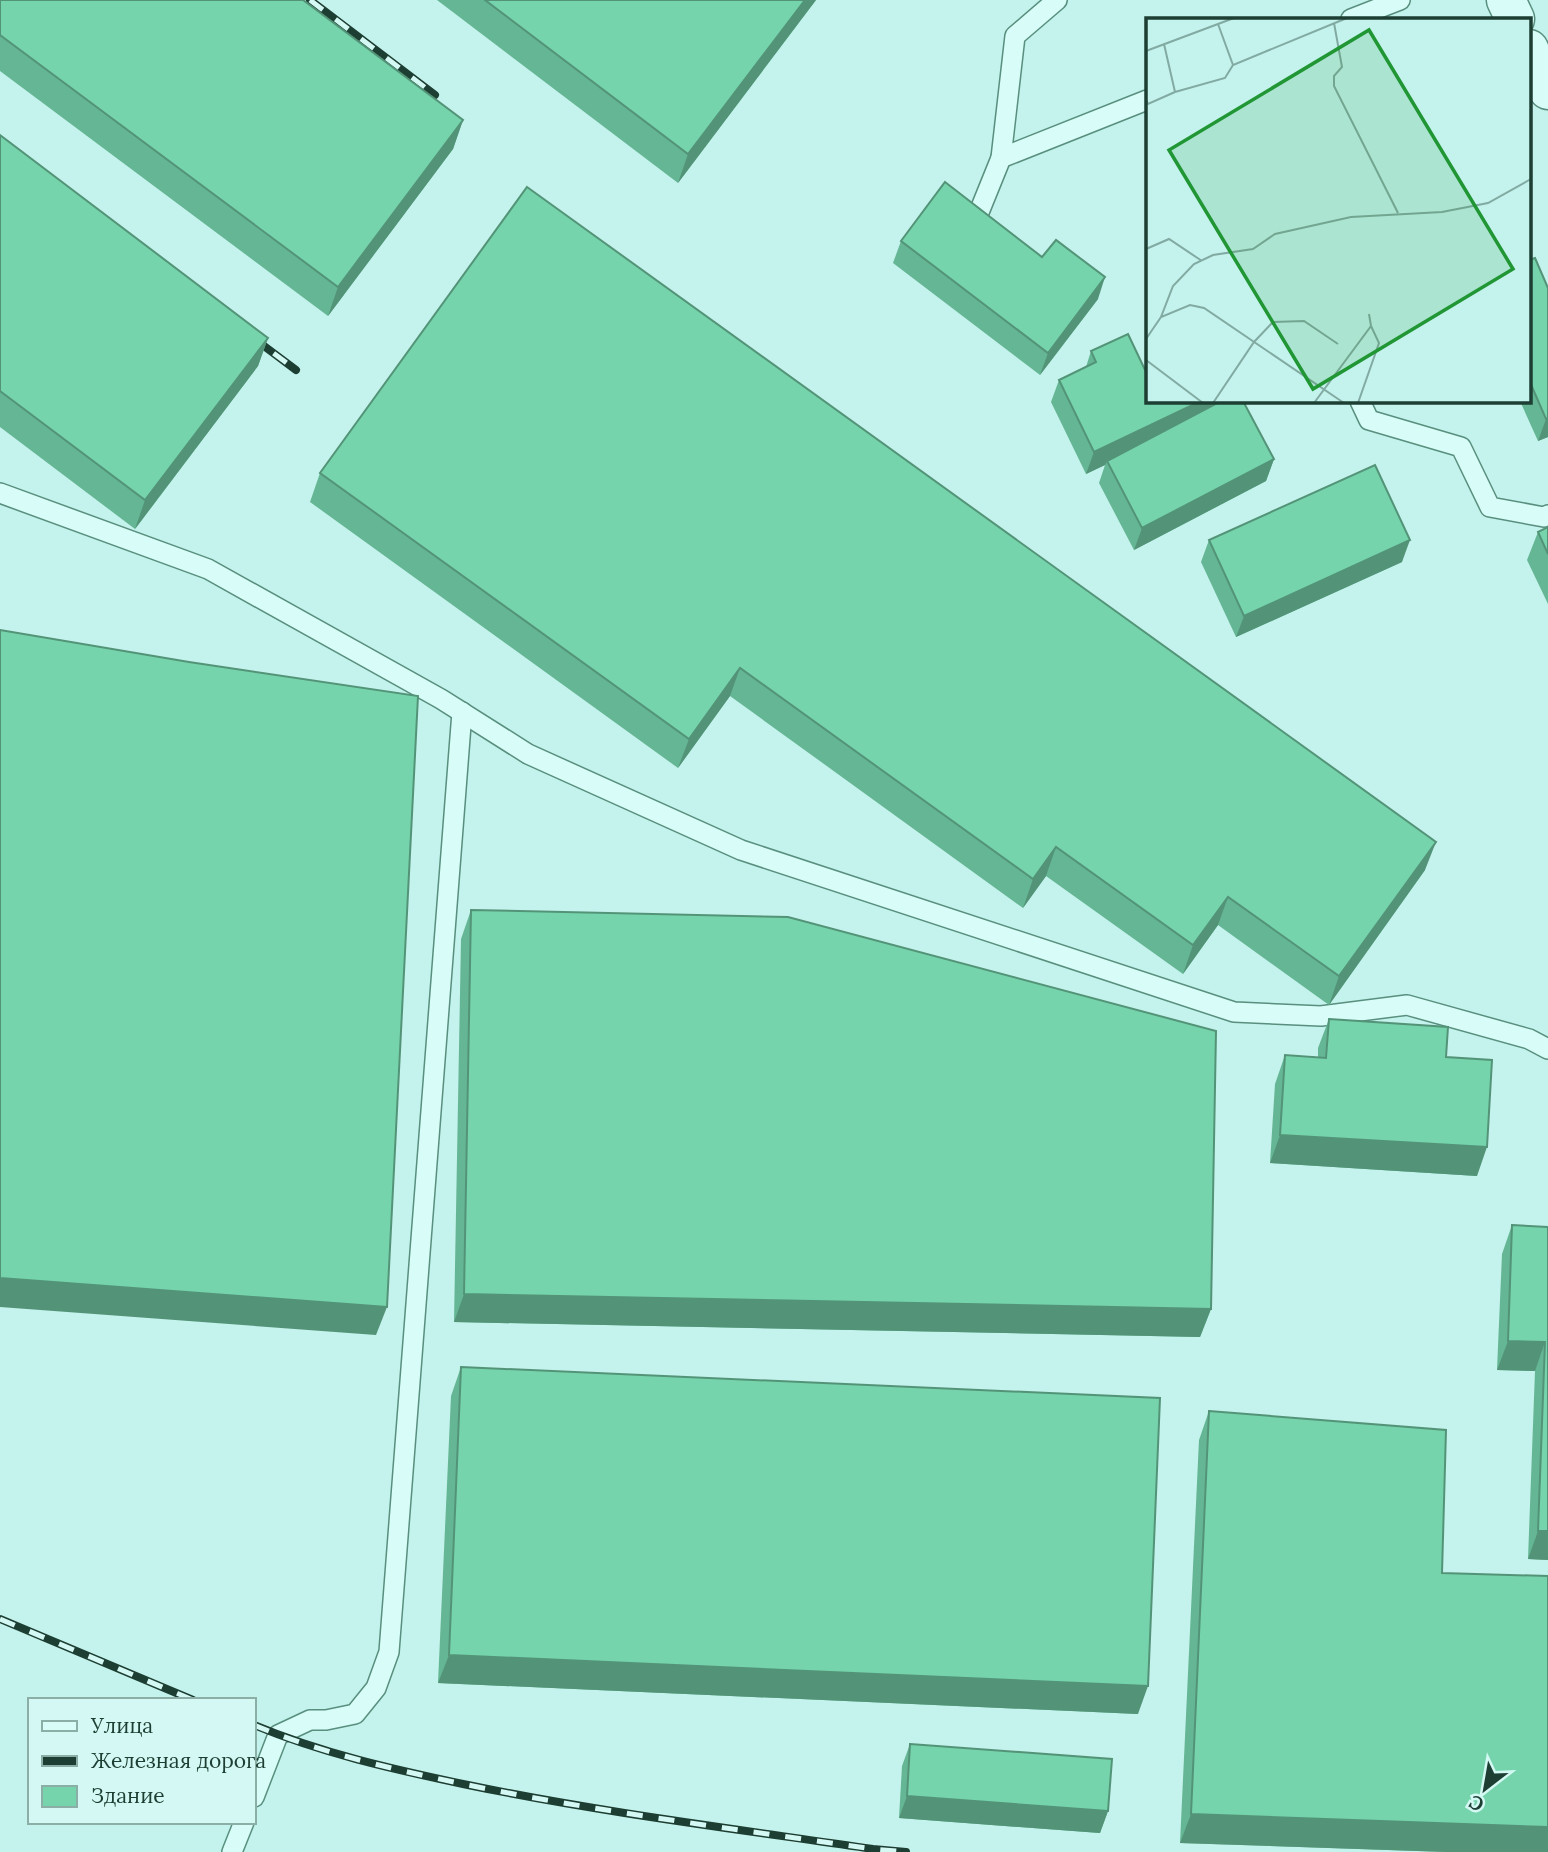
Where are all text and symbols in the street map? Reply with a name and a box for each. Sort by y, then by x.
inset map [1146,18,1530,402]
legend [28,1698,256,1824]
text: Улица [90,1712,153,1739]
text: Железная дорога [91,1747,266,1774]
north arrow [1450,1754,1520,1824]
text: Здание [91,1782,165,1809]
text: С [1464,1790,1488,1817]

